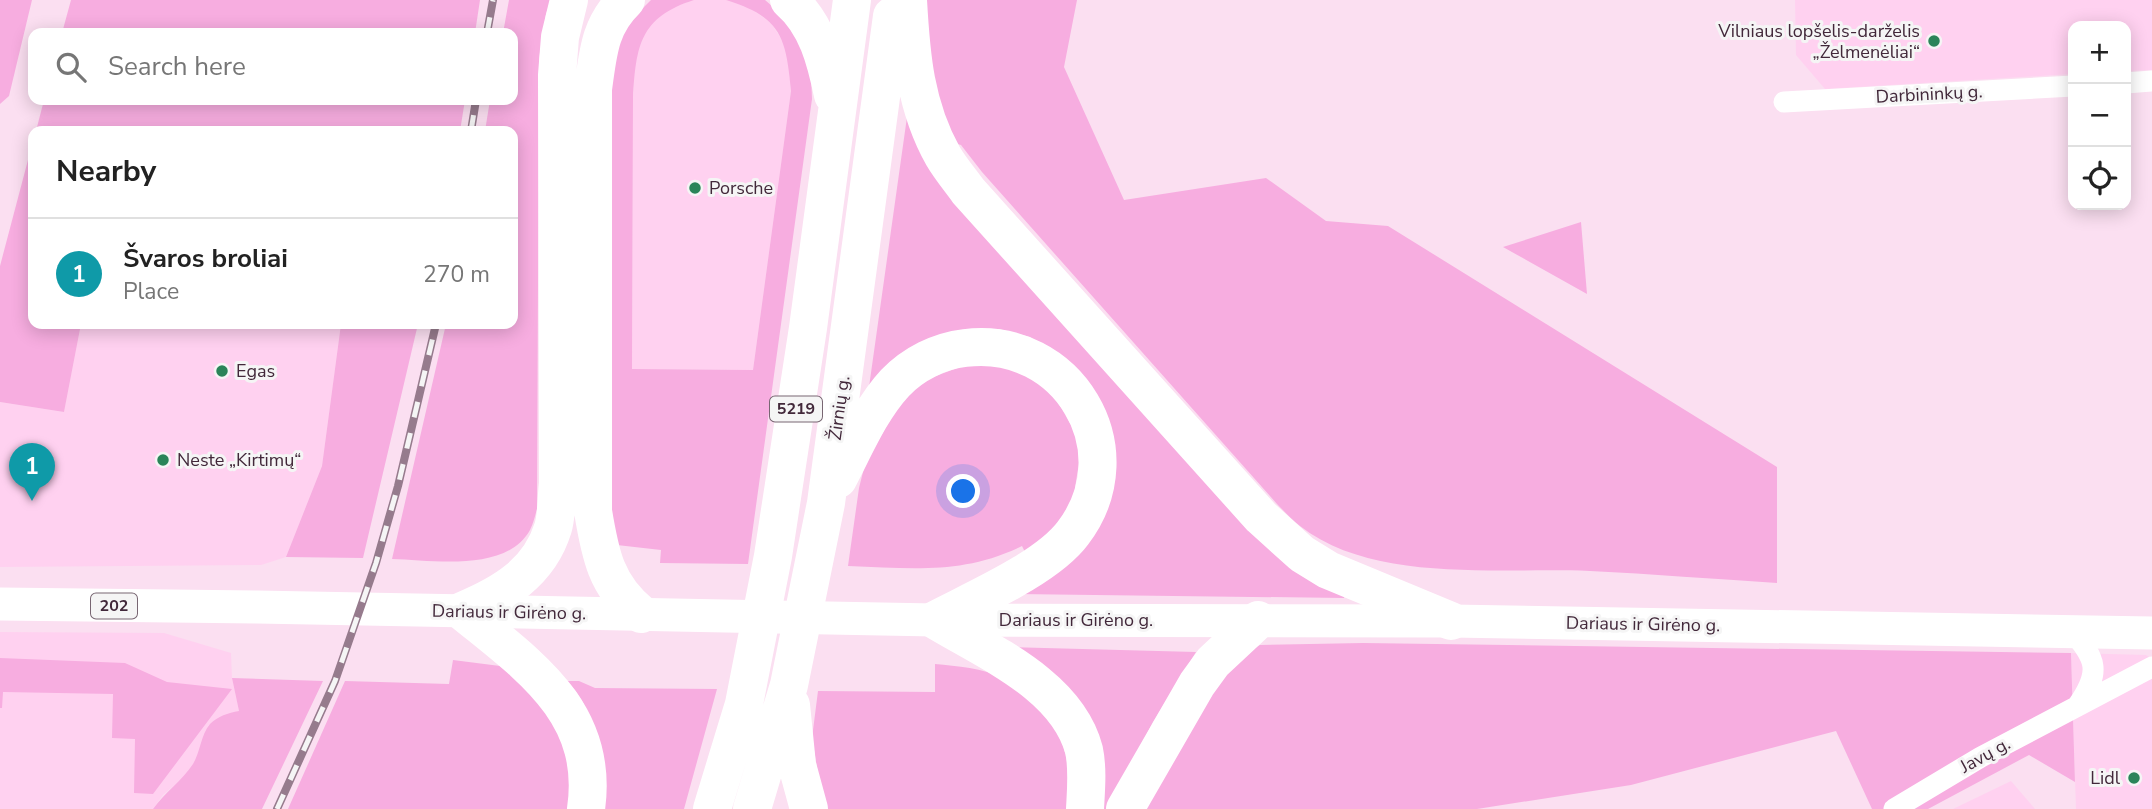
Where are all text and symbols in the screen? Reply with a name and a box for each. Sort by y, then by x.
place label: Vilniaus lopšelis-darželis „Želmenėliai“ [1717,19,1920,64]
map controls [2068,21,2131,210]
button: + [2068,21,2131,84]
search box [28,28,518,105]
marker: Vilniaus lopšelis-darželis „Želmenėliai“ [1926,33,1942,49]
icon: search [52,48,90,86]
text: Search here [108,49,246,84]
street label: Darbininkų g. [1875,79,1983,109]
button: − [2068,84,2131,147]
button: locate [2068,147,2131,210]
text: Nearby [56,151,156,192]
place label: Porsche [709,176,773,200]
marker: Porsche [687,180,703,196]
text: Švaros broliai [123,241,288,276]
text: 1 [72,259,86,290]
text: 270 m [423,259,490,290]
text: Place [123,276,179,307]
place label: Egas [236,359,275,383]
marker: Egas [214,363,230,379]
street label: Žirnių g. [823,374,855,442]
road number: 5219 [770,396,822,422]
pin: 1 [9,443,55,501]
place label: Neste „Kirtimų“ [177,448,301,472]
marker: Neste „Kirtimų“ [155,452,171,468]
your location [946,474,980,508]
road number: 202 [91,594,137,618]
street label: Dariaus ir Girėno g. [432,599,586,625]
street label: Dariaus ir Girėno g. [999,608,1153,632]
street label: Dariaus ir Girėno g. [1566,611,1720,637]
street label: Javų g. [1955,731,2014,779]
place label: Lidl [2090,766,2121,790]
marker: Lidl [2126,770,2142,786]

